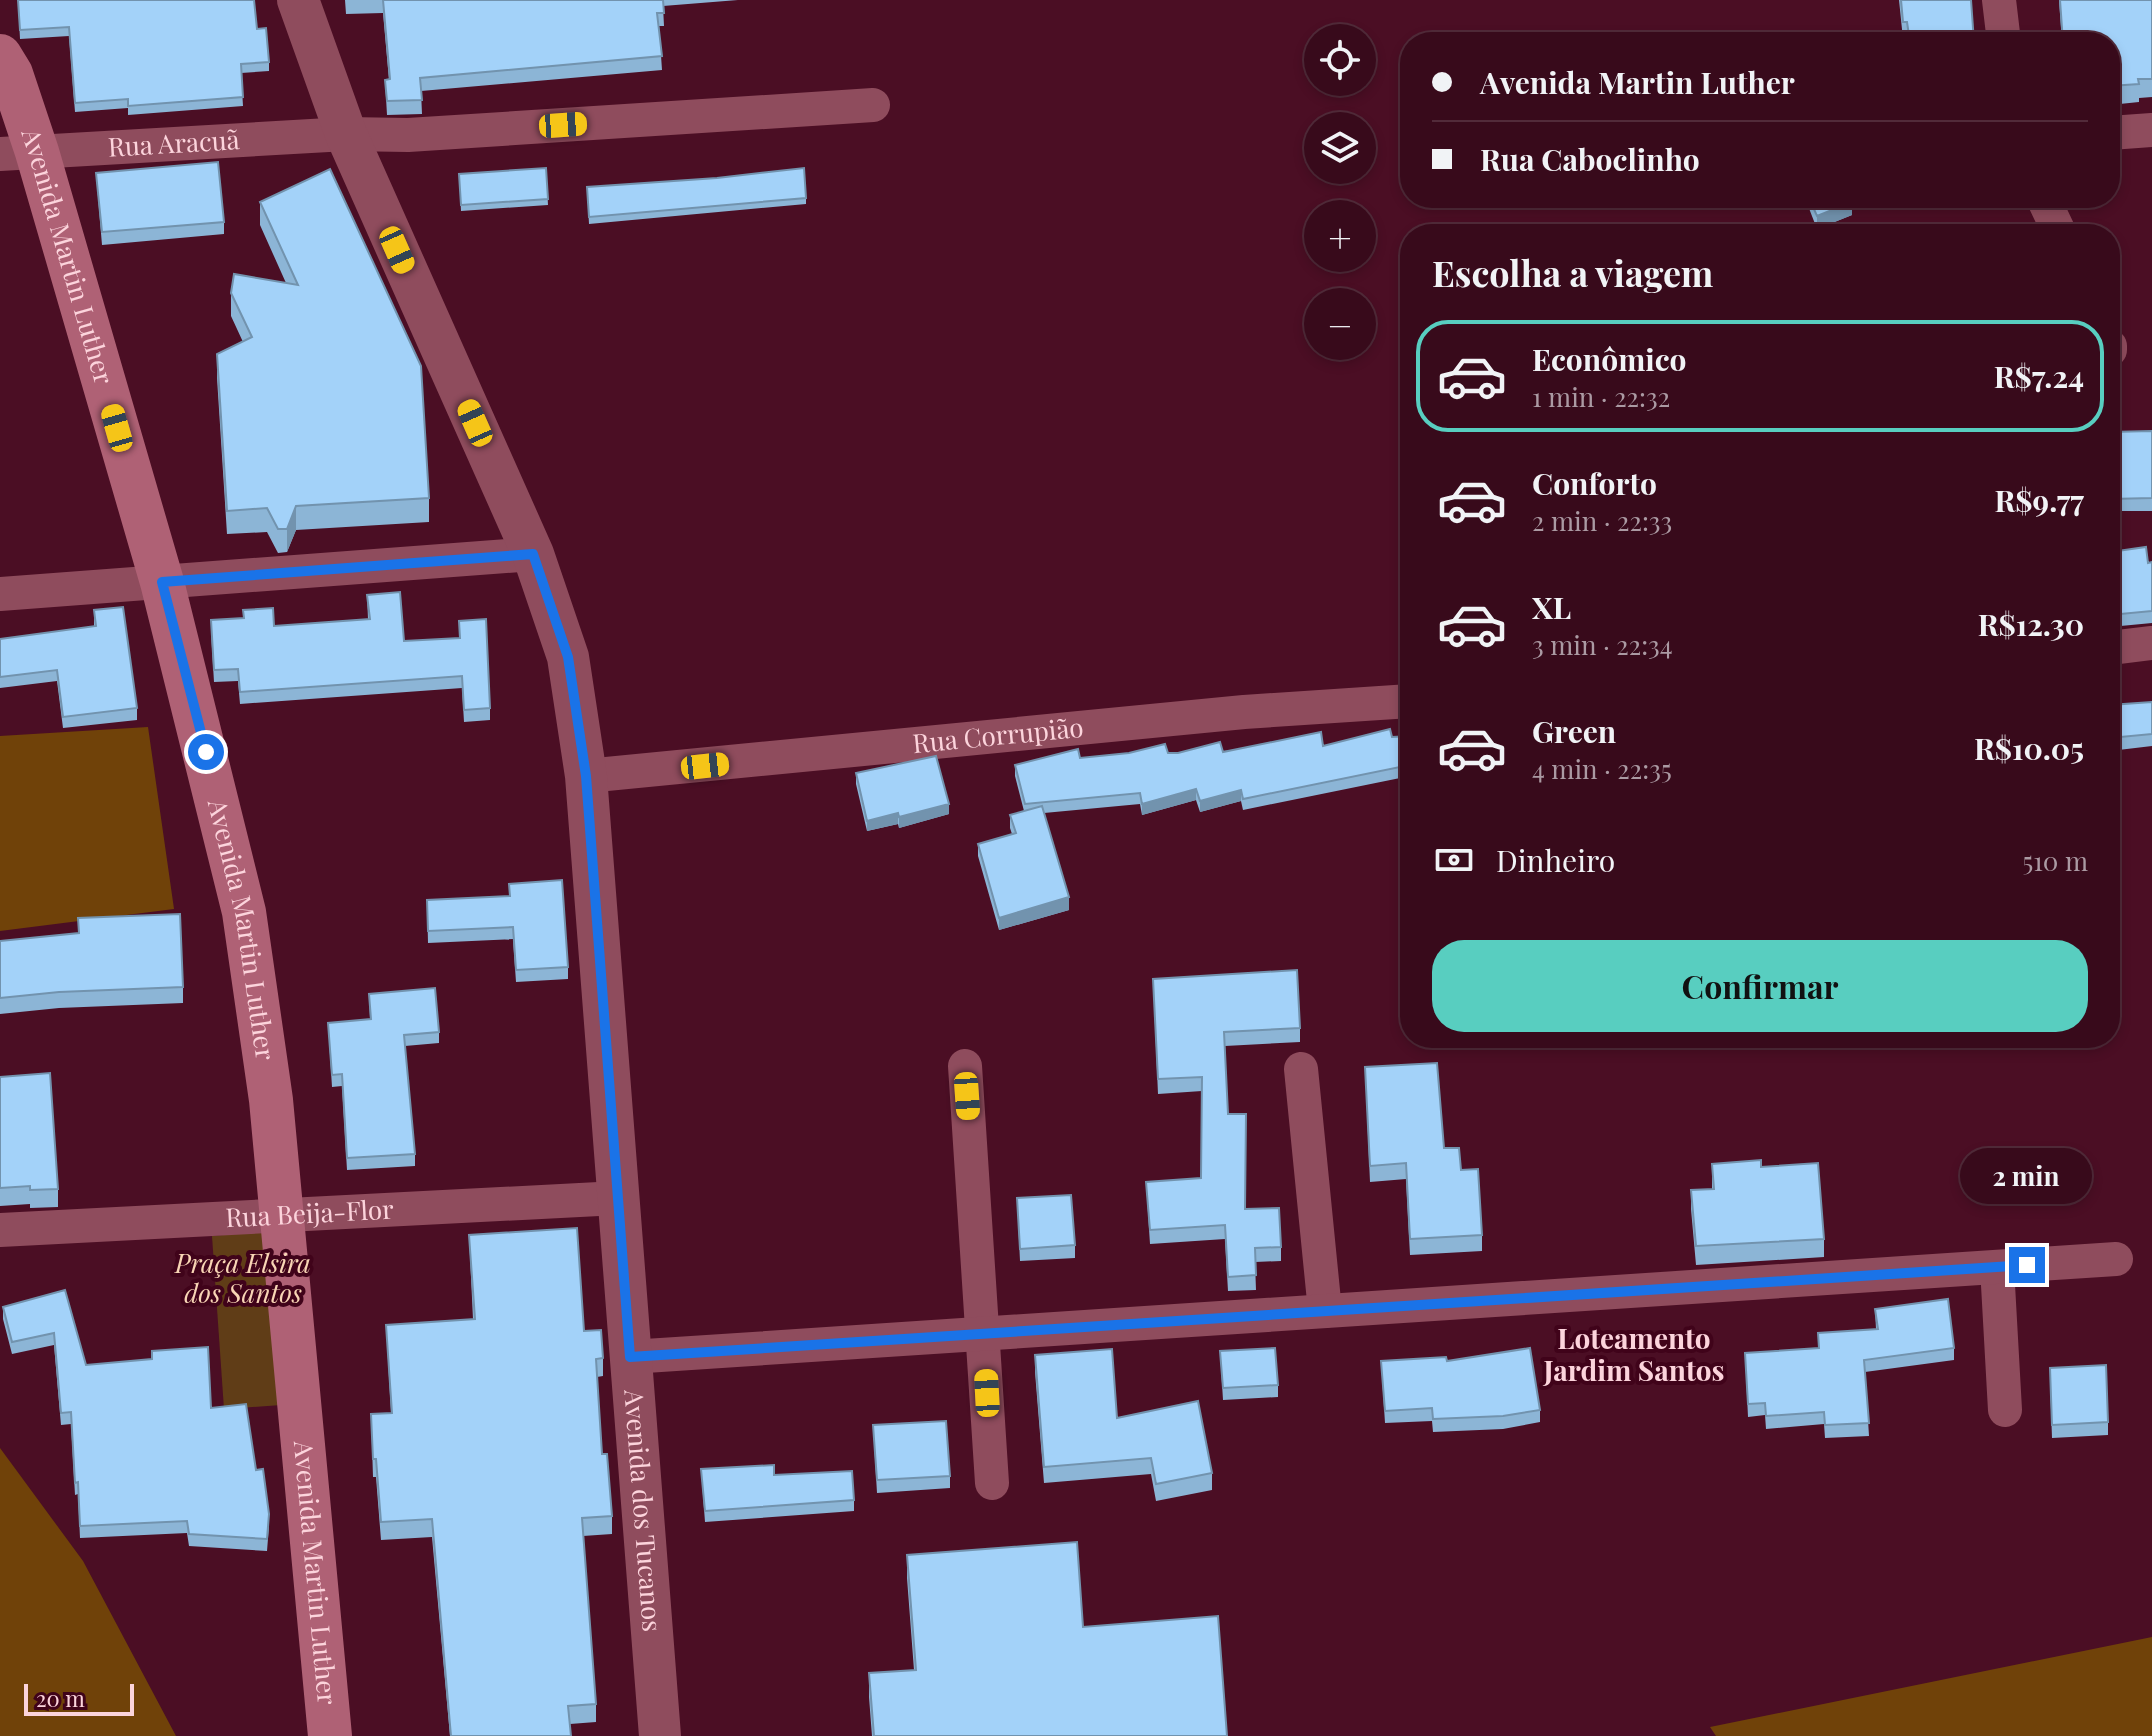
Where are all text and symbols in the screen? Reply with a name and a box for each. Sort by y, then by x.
map controls [1304,24,1376,360]
button: locate [1304,24,1376,96]
text: Avenida Martin Luther [1480,62,1795,102]
car [538,111,588,139]
button: layers [1304,112,1376,184]
street label: Rua Aracuã [107,121,240,164]
street label: Avenida Martin Luther [14,122,123,388]
text: Rua Caboclinho [1480,139,1700,179]
button: + [1304,200,1376,272]
car [376,223,418,277]
text: Escolha a viagem [1432,248,1713,296]
button: − [1304,288,1376,360]
text: Econômico [1532,339,1687,379]
icon: car [1436,340,1508,412]
text: R$7.24 [1994,356,2084,396]
text: 1 min · 22:32 [1532,379,1670,414]
car [454,396,496,450]
car [99,402,135,454]
text: Conforto [1532,463,1657,503]
icon: car [1436,464,1508,536]
text: R$9.77 [1995,480,2084,520]
text: 2 min · 22:33 [1532,503,1672,538]
text: XL [1532,587,1571,627]
icon: car [1436,588,1508,660]
text: R$12.30 [1978,604,2084,644]
text: 3 min · 22:34 [1532,627,1673,662]
street label: Rua Corrupião [911,709,1085,760]
text: Green [1532,711,1616,751]
icon: car [1436,712,1508,784]
text: R$10.05 [1974,728,2084,768]
route start [188,734,224,770]
text: 4 min · 22:35 [1532,751,1672,786]
car [680,752,730,780]
street label: Avenida Martin Luther [200,794,284,1063]
icon: cash [1432,838,1476,882]
text: Dinheiro [1496,840,1615,880]
text: 510 m [2022,843,2088,878]
button: Confirmar [1432,940,2088,1032]
car [953,1071,981,1121]
callout: 2 min [1961,1149,2093,1205]
text: 2 min [1992,1158,2060,1193]
street label: Rua Beija-Flor [225,1191,395,1234]
park label: Praça Elsira dos Santos [174,1245,311,1310]
route end [2009,1247,2045,1283]
district label: Loteamento Jardim Santos [1543,1319,1724,1388]
car [974,1368,1000,1418]
street label: Avenida dos Tucanos [617,1387,671,1633]
street label: Avenida Martin Luther [287,1438,346,1707]
scale bar [24,1680,134,1716]
text: 20 m [36,1683,85,1713]

